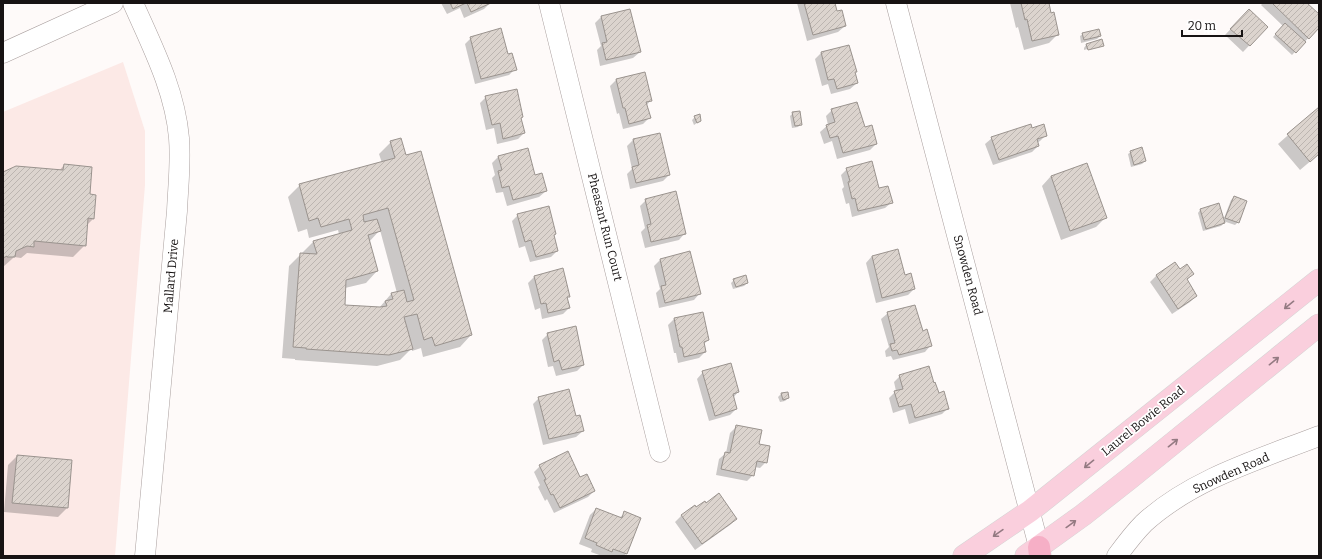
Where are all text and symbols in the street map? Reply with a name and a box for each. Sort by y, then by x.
scale bar [1182,12,1242,38]
text: 20 m [1188,19,1217,33]
street label: Pheasant Run Court [585,172,625,283]
street label: Snowden Road [951,233,985,317]
street label: Mallard Drive [161,238,181,314]
one-way arrow [1283,300,1294,309]
one-way arrow [1268,357,1279,366]
street label: Laurel Bowie Road [1099,383,1187,459]
one-way arrow [1167,439,1178,447]
street label: Snowden Road [1191,450,1271,496]
one-way arrow [1083,460,1094,469]
one-way arrow [1065,519,1076,528]
one-way arrow [993,529,1004,537]

